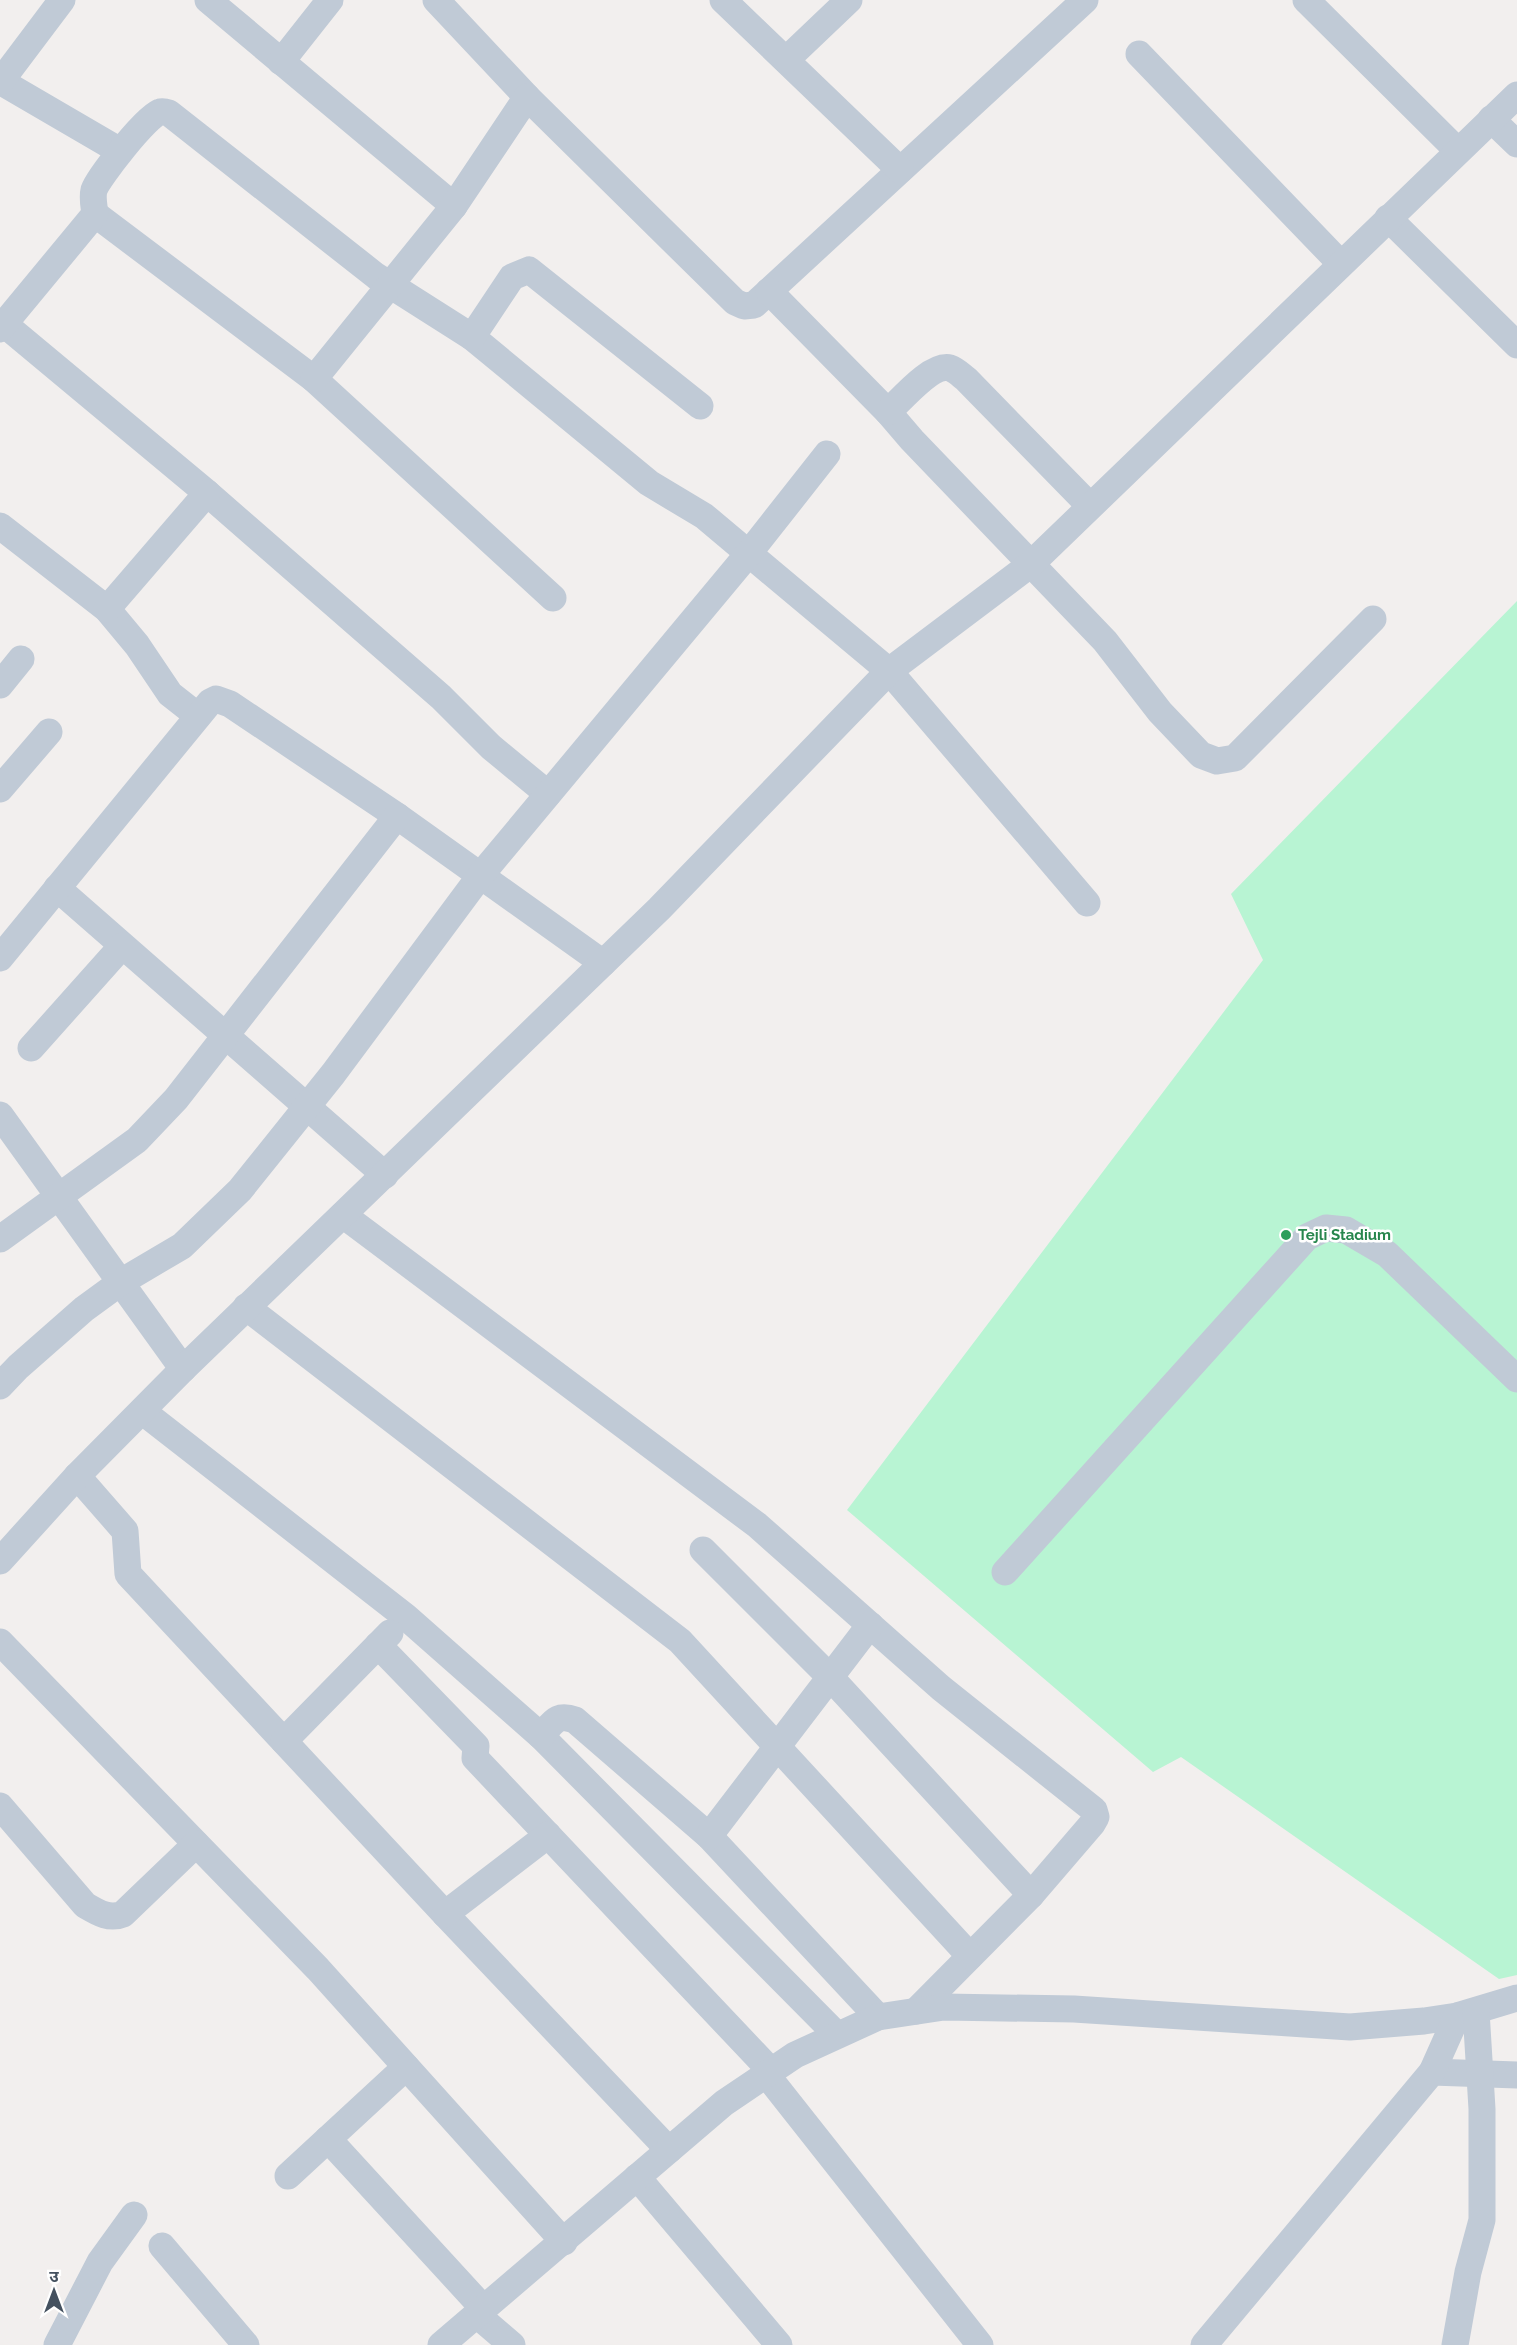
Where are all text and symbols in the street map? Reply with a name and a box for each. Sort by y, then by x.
place label: Tejli Stadium [1298,1226,1391,1244]
marker: Tejli Stadium [1279,1228,1293,1242]
north arrow [24,2261,84,2321]
text: उ [49,2267,59,2286]

